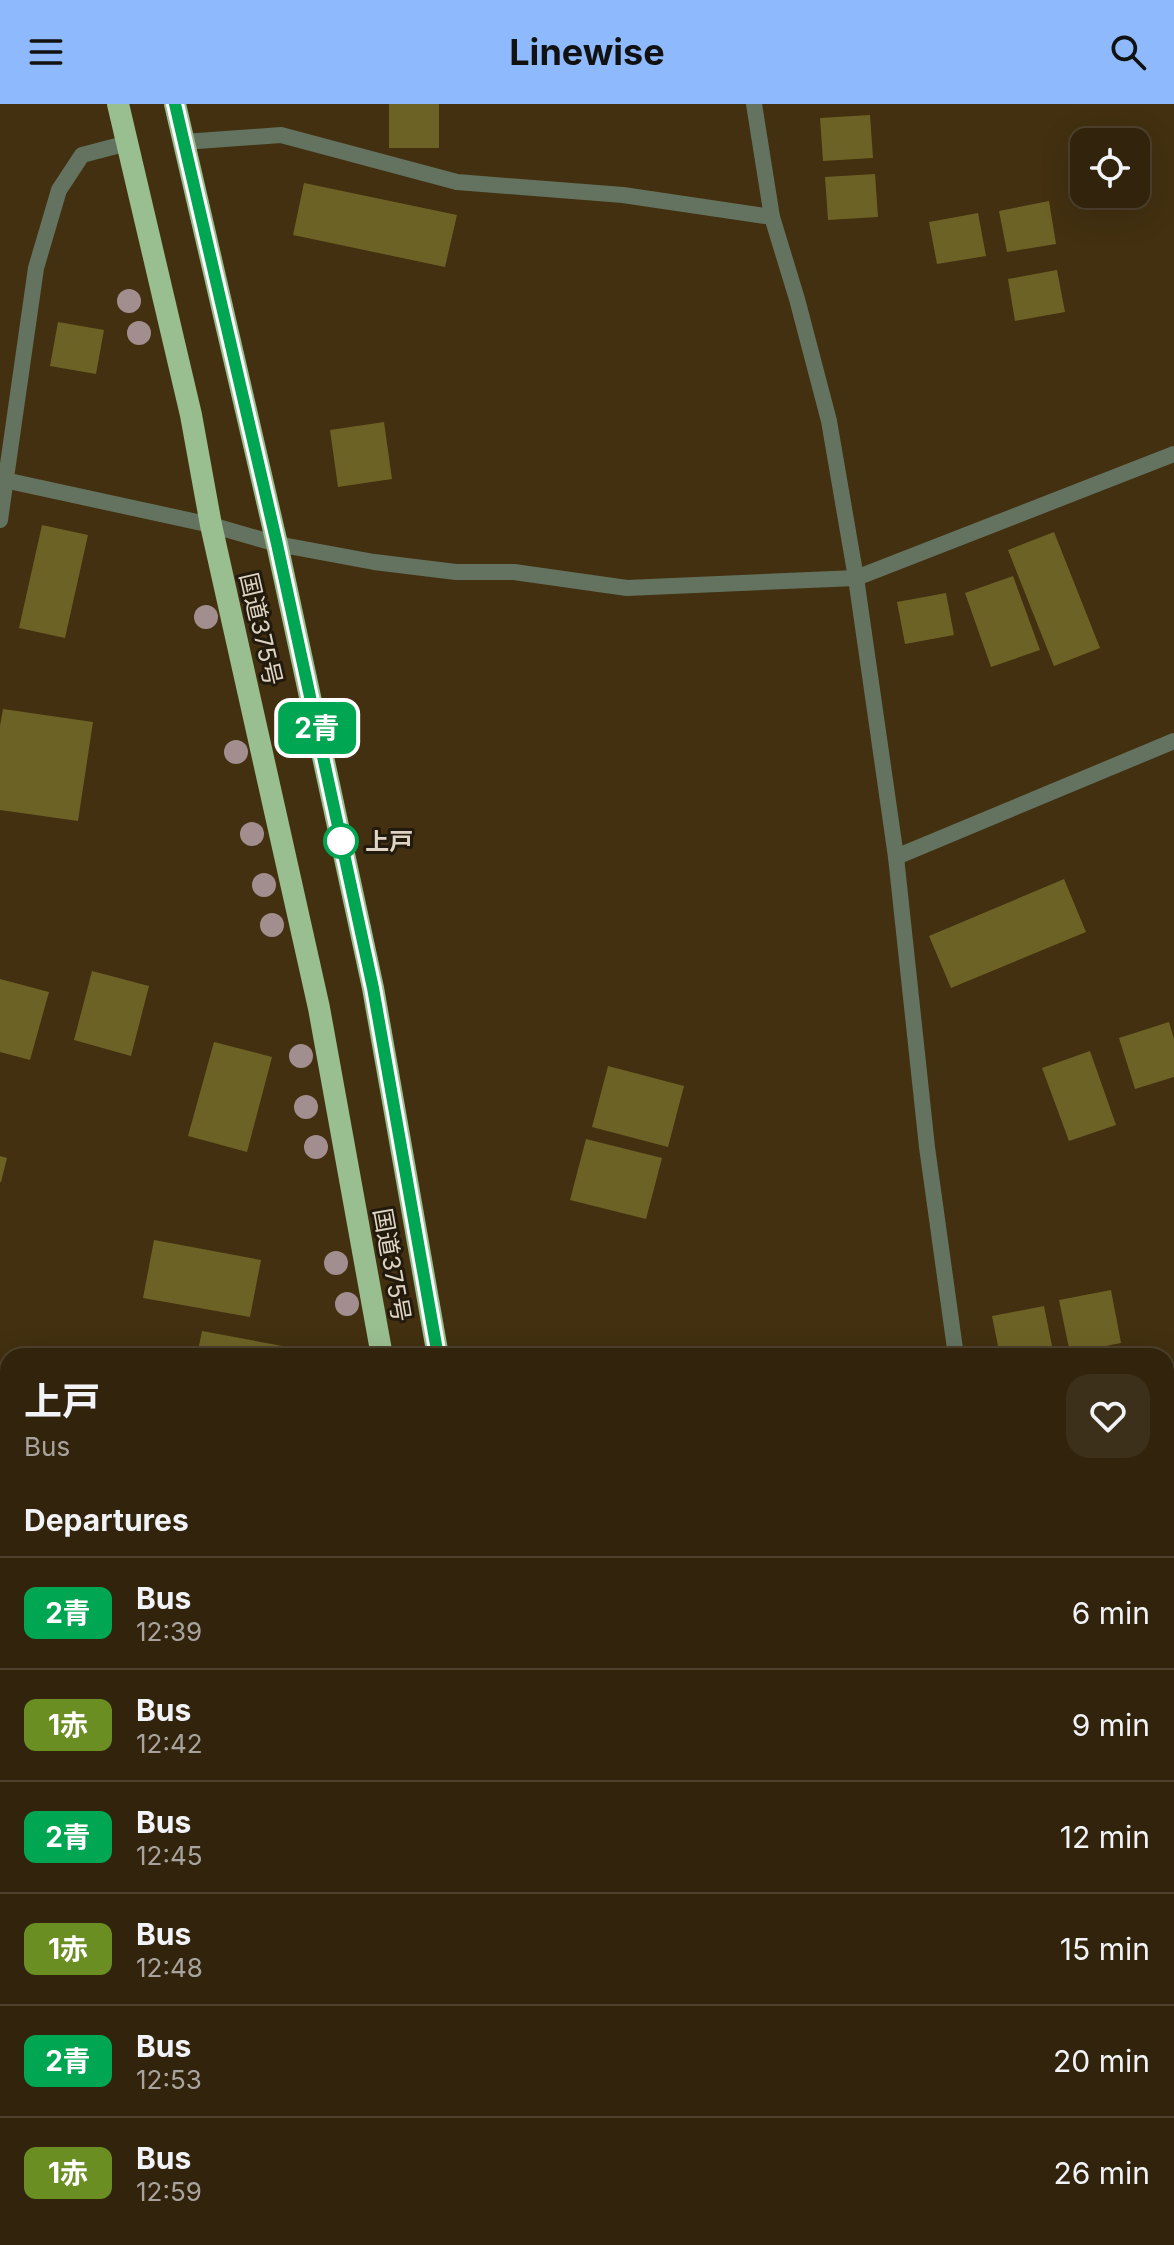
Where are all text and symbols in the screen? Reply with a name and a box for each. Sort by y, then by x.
icon: menu [24,30,68,74]
text: Linewise [509,30,665,74]
icon: search [1106,30,1150,74]
map controls [1070,128,1150,208]
button: locate [1070,128,1150,208]
street label: 国道375号 [234,570,288,688]
line badge: 2青 [281,702,353,754]
text: 2青 [294,711,340,745]
marker: 上戸 [324,824,358,858]
place label: 上戸 [365,827,413,856]
street label: 国道375号 [368,1206,416,1324]
button: heart [1066,1374,1150,1458]
text: 上戸 [24,1378,100,1424]
text: Bus [24,1431,70,1462]
text: Departures [24,1502,189,1538]
text: Bus [136,1580,191,1616]
text: 6 min [1072,1595,1150,1631]
text: 2青 [45,1596,91,1630]
text: 12:39 [136,1616,202,1647]
text: Bus [136,1692,191,1728]
text: 9 min [1072,1707,1150,1743]
text: 1赤 [48,1708,88,1742]
text: 12:42 [136,1728,203,1759]
text: Bus [136,1804,191,1840]
text: 12 min [1060,1819,1150,1855]
text: 2青 [45,1820,91,1854]
text: 12:45 [136,1840,203,1871]
text: Bus [136,1916,191,1952]
text: 15 min [1060,1931,1150,1967]
text: 1赤 [48,1932,88,1966]
text: 12:48 [136,1952,203,1983]
text: Bus [136,2028,191,2064]
text: 20 min [1053,2043,1150,2079]
text: 2青 [45,2044,91,2078]
text: 12:53 [136,2064,202,2095]
text: Bus [136,2140,191,2176]
text: 26 min [1053,2155,1150,2191]
text: 1赤 [48,2156,88,2190]
text: 12:59 [136,2176,202,2207]

